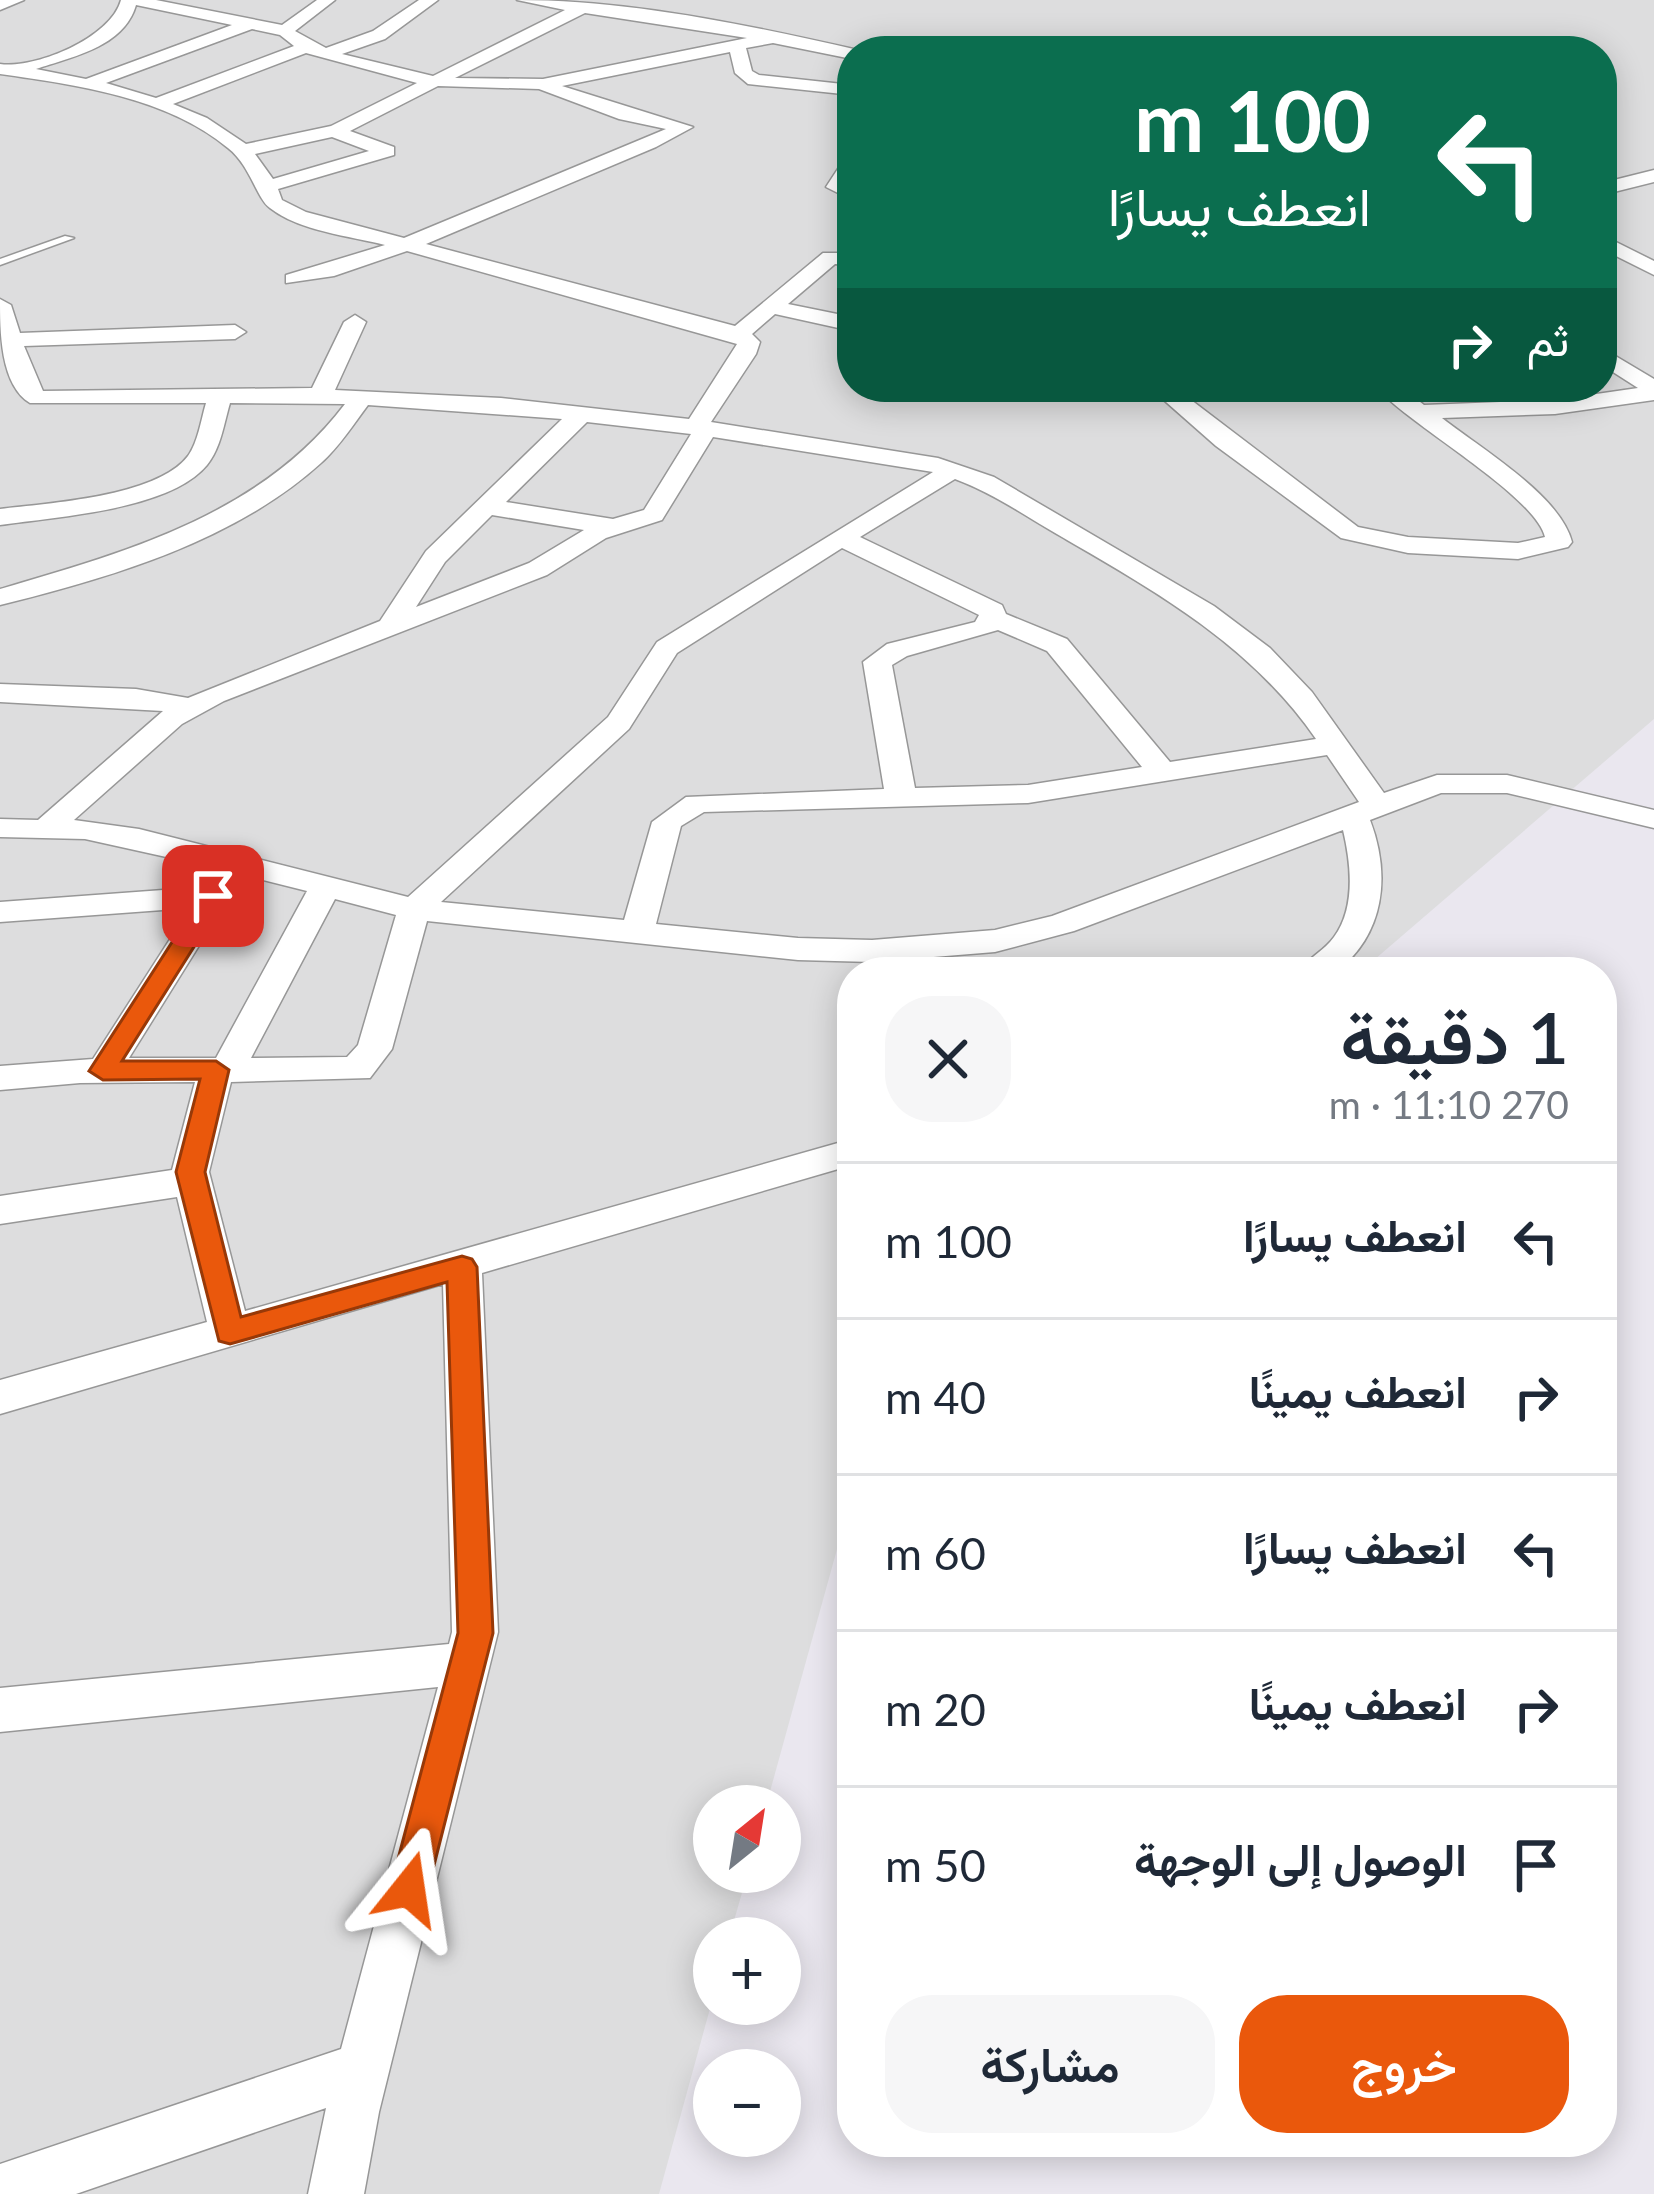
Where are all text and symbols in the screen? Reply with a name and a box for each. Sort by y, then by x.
text: 100 m [1134,69,1371,170]
icon: left [1413,84,1569,240]
text: انعطف يسارًا [1108,173,1371,238]
icon: right [1437,312,1503,378]
text: ثم [1527,312,1569,366]
pin [162,845,264,947]
icon: arrive [180,863,246,929]
text: 1 دقيقة [1340,993,1569,1079]
button: close [885,996,1011,1122]
text: 270 m · 11:10 [1329,1081,1569,1127]
text: انعطف يسارًا [1243,1208,1467,1262]
icon: left [1503,1208,1569,1274]
text: 100 m [885,1214,1012,1268]
text: انعطف يمينًا [1249,1364,1467,1418]
icon: right [1503,1364,1569,1430]
text: 40 m [885,1370,986,1424]
text: انعطف يسارًا [1243,1520,1467,1574]
icon: left [1503,1520,1569,1586]
text: 60 m [885,1526,986,1580]
text: انعطف يمينًا [1249,1676,1467,1730]
icon: right [1503,1676,1569,1742]
text: 20 m [885,1682,986,1736]
north arrow [693,1785,801,1893]
map controls [693,1785,801,2157]
position arrow [346,1826,472,1952]
text: الوصول إلى الوجهة [1134,1832,1467,1886]
icon: arrive [1503,1832,1569,1898]
text: 50 m [885,1838,986,1892]
button: + [693,1917,801,2025]
button: مشاركة [885,1995,1215,2133]
button: خروج [1239,1995,1569,2133]
button: − [693,2049,801,2157]

